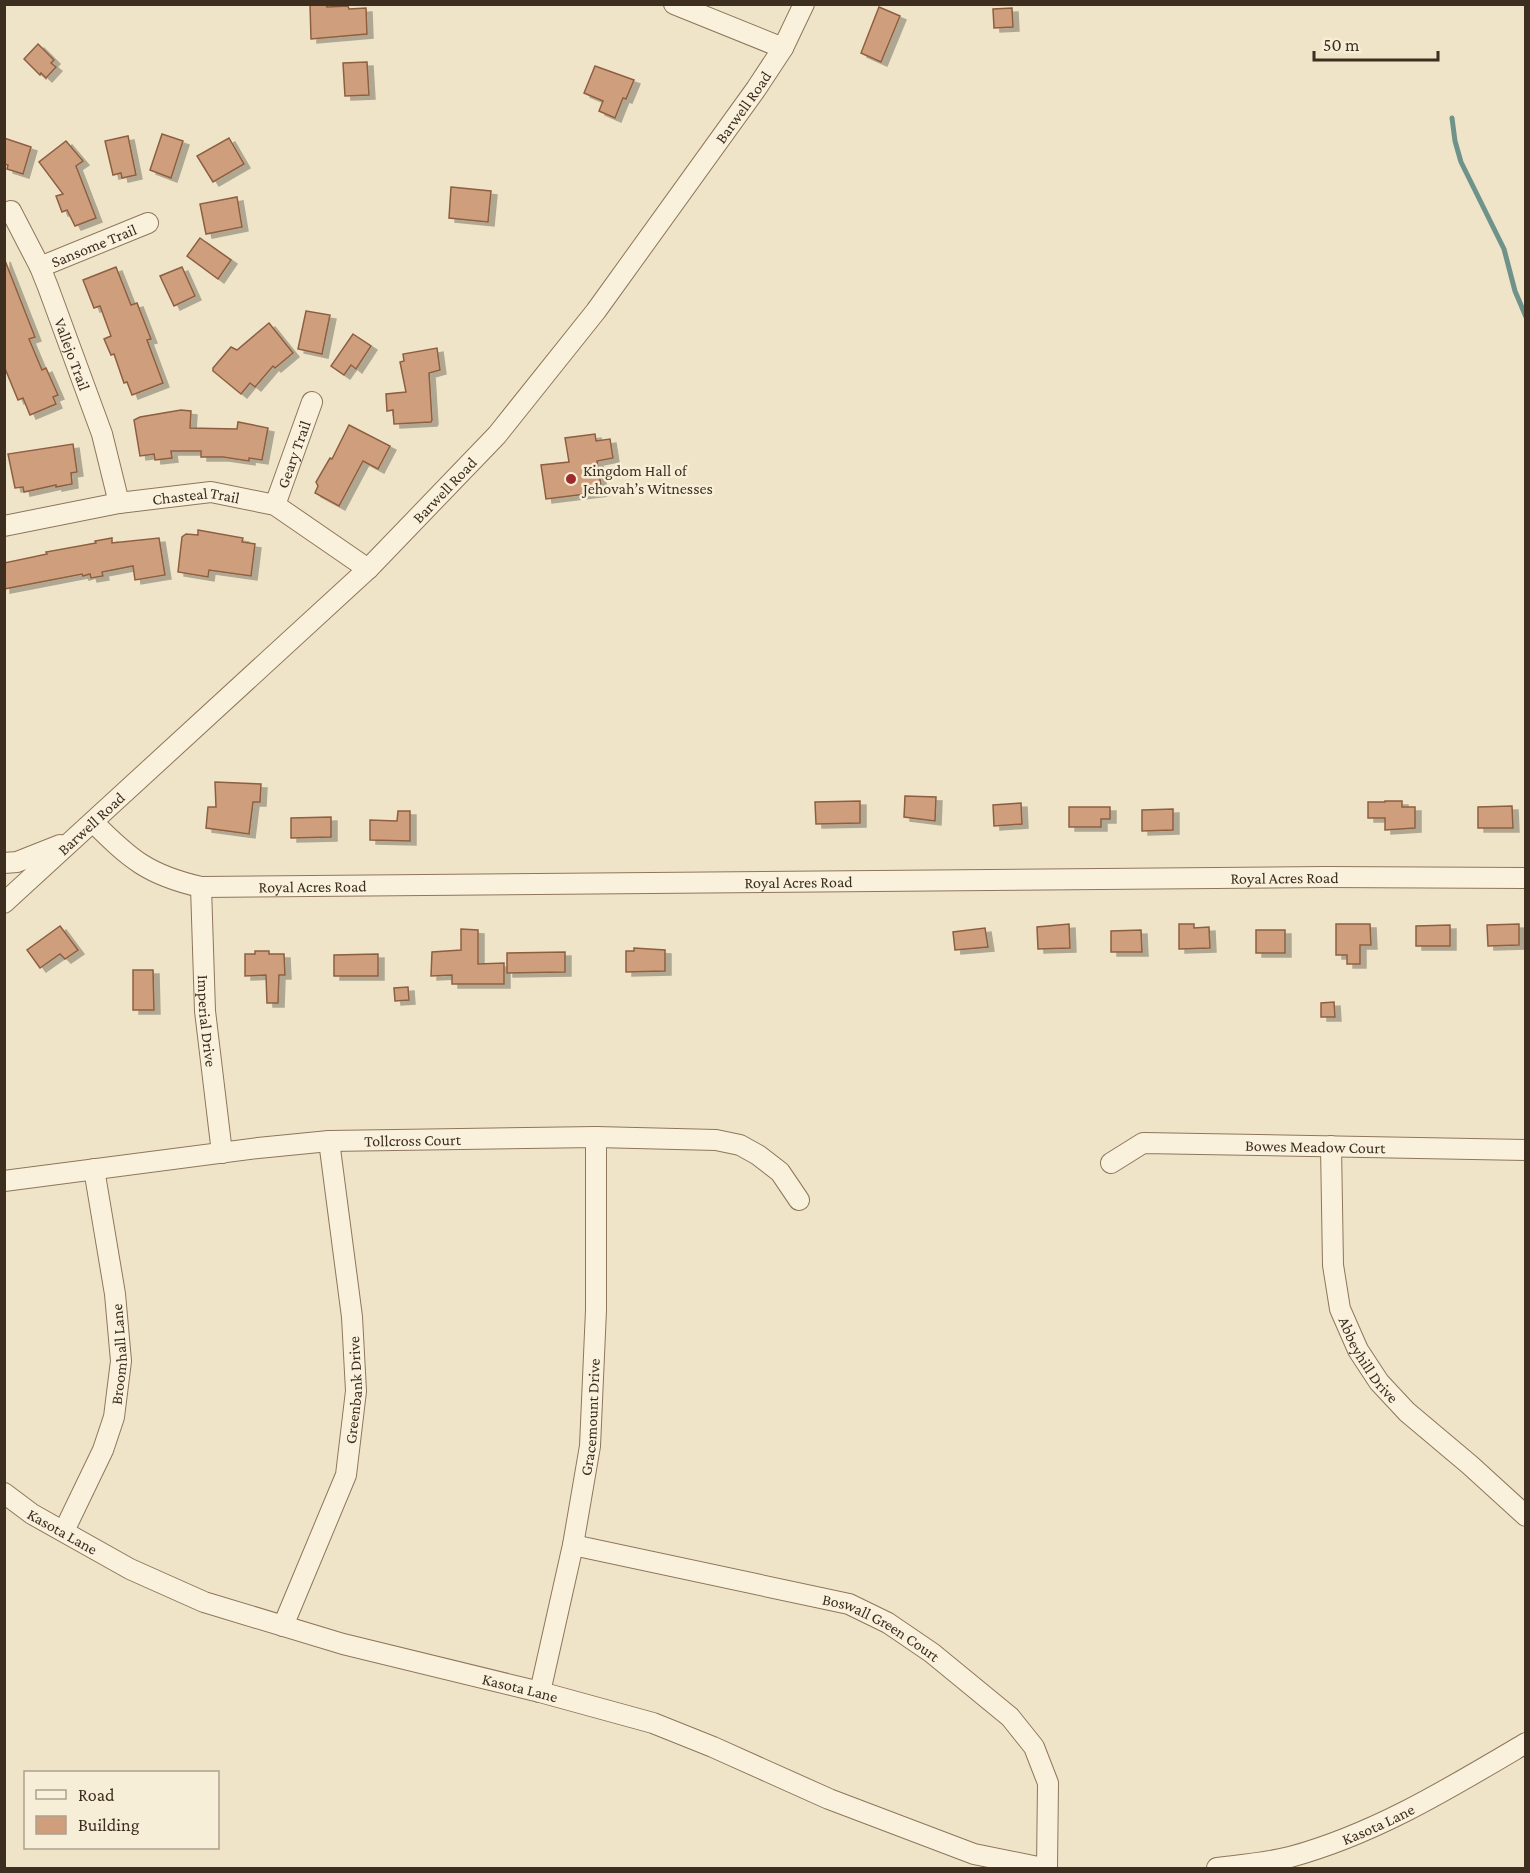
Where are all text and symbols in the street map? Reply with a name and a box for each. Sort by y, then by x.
scale bar [1314,24,1438,62]
text: 50 m [1323,35,1360,55]
street label: Barwell Road [711,67,774,146]
street label: Sansome Trail [49,220,139,270]
street label: Vallejo Trail [52,315,94,393]
street label: Geary Trail [273,418,313,490]
street label: Barwell Road [409,453,480,526]
place label: Kingdom Hall of Jehovah’s Witnesses [581,462,713,498]
marker: Kingdom Hall of Jehovah’s Witnesses [564,472,578,486]
street label: Chasteal Trail [151,484,241,507]
street label: Barwell Road [54,788,128,858]
street label: Royal Acres Road [1230,868,1339,887]
street label: Royal Acres Road [744,873,853,892]
street label: Royal Acres Road [258,877,367,896]
street label: Imperial Drive [195,974,220,1068]
street label: Tollcross Court [364,1131,462,1149]
street label: Bowes Meadow Court [1245,1136,1386,1156]
street label: Broomhall Lane [107,1303,130,1405]
street label: Abbeyhill Drive [1336,1314,1402,1406]
street label: Greenbank Drive [341,1336,365,1445]
street label: Gracemount Drive [577,1358,602,1477]
street label: Kasota Lane [25,1505,100,1557]
street label: Boswall Green Court [821,1590,944,1665]
street label: Kasota Lane [481,1670,560,1705]
legend [24,1771,219,1849]
text: Road [78,1785,115,1805]
street label: Kasota Lane [1340,1800,1417,1847]
text: Building [78,1815,140,1835]

